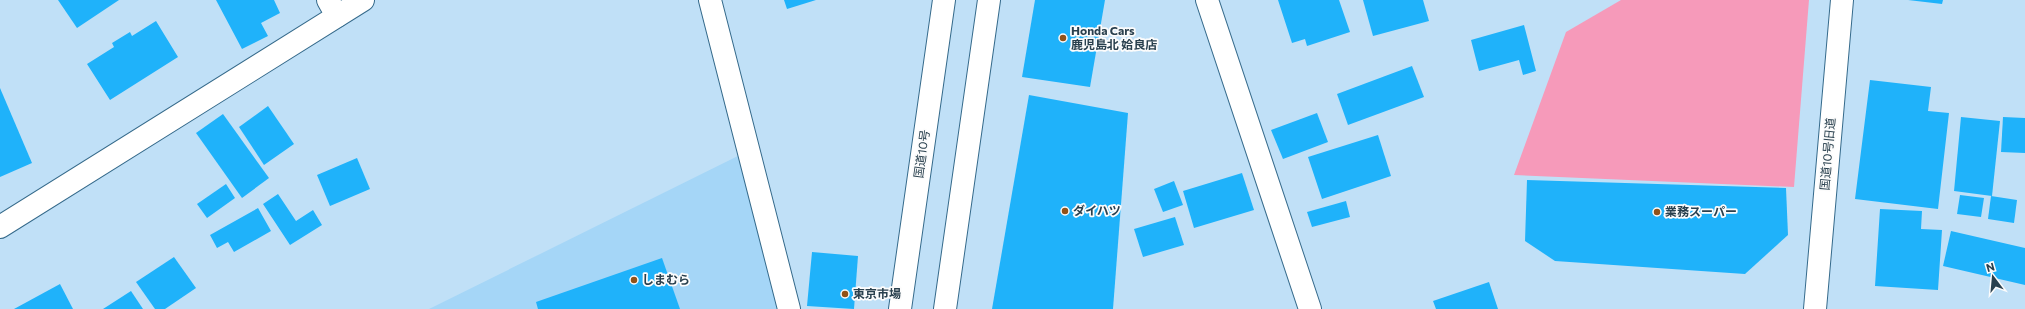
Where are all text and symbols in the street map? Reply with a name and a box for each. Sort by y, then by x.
place label: Honda Cars 鹿児島北 姶良店 [1071,23,1157,51]
marker: Honda Cars 鹿児島北 姶良店 [1058,33,1068,43]
street label: 国道10号旧道 [1817,117,1837,191]
street label: 国道10号 [911,129,931,179]
place label: ダイハツ [1073,203,1121,217]
place label: 業務スーパー [1665,204,1737,218]
marker: ダイハツ [1060,206,1070,216]
marker: 業務スーパー [1652,207,1662,217]
north arrow [1973,257,2013,297]
text: N [1984,260,1996,274]
place label: しまむら [642,272,690,286]
marker: しまむら [629,275,639,285]
place label: 東京市場 [853,286,901,300]
marker: 東京市場 [840,289,850,299]

